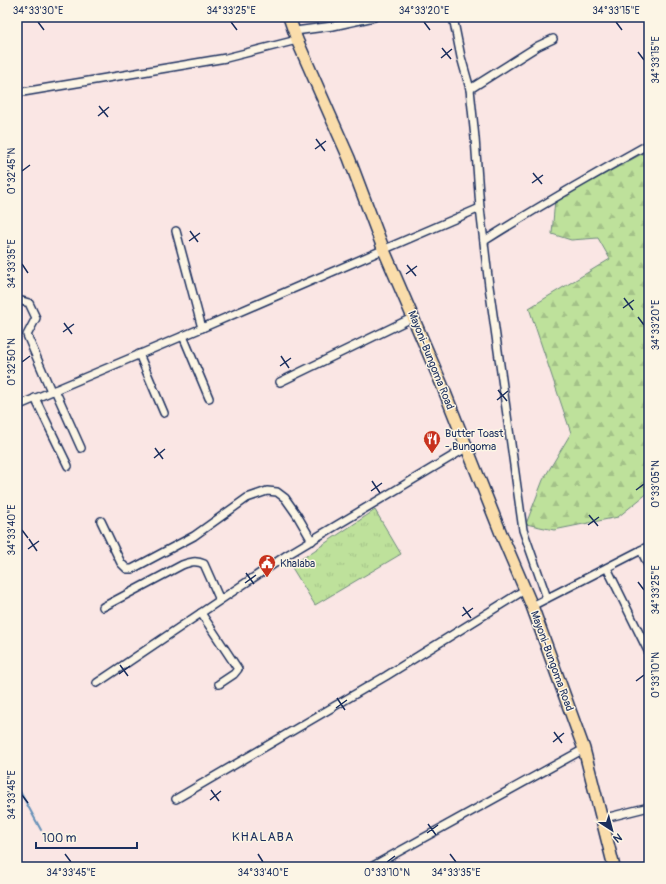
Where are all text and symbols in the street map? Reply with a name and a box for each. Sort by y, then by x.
text: 34°33'30"E [13,5,63,17]
text: 34°33'25"E [206,5,256,17]
text: 34°33'20"E [399,5,449,17]
text: 34°33'15"E [592,5,640,17]
text: 34°33'15"E [650,36,662,84]
text: 0°32'45"N [6,148,18,194]
text: 34°33'35"E [6,239,18,289]
text: 34°33'20"E [650,300,662,350]
street label: Mayoni-Bungoma Road [405,309,457,411]
text: 0°32'50"N [6,338,18,386]
place label: Butter Toast - Bungoma [445,427,504,453]
restaurant icon: Butter Toast - Bungoma [422,429,442,454]
text: 0°33'05"N [650,460,662,508]
text: 34°33'40"E [6,505,18,555]
public building icon: Khalaba [257,553,277,578]
place label: Khalaba [280,557,315,570]
text: 34°33'25"E [650,565,662,615]
street label: Mayoni-Bungoma Road [528,609,576,713]
text: 0°33'10"N [650,652,662,698]
text: 34°33'45"E [6,770,18,820]
north arrow [592,810,632,850]
scale bar [36,824,137,850]
district label: KHALABA [232,829,294,845]
text: N [610,830,624,845]
text: 100 m [42,831,77,846]
text: 34°33'45"E [46,867,96,879]
text: 34°33'40"E [238,867,288,879]
text: 0°33'10"N [364,867,410,879]
text: 34°33'35"E [431,867,481,879]

